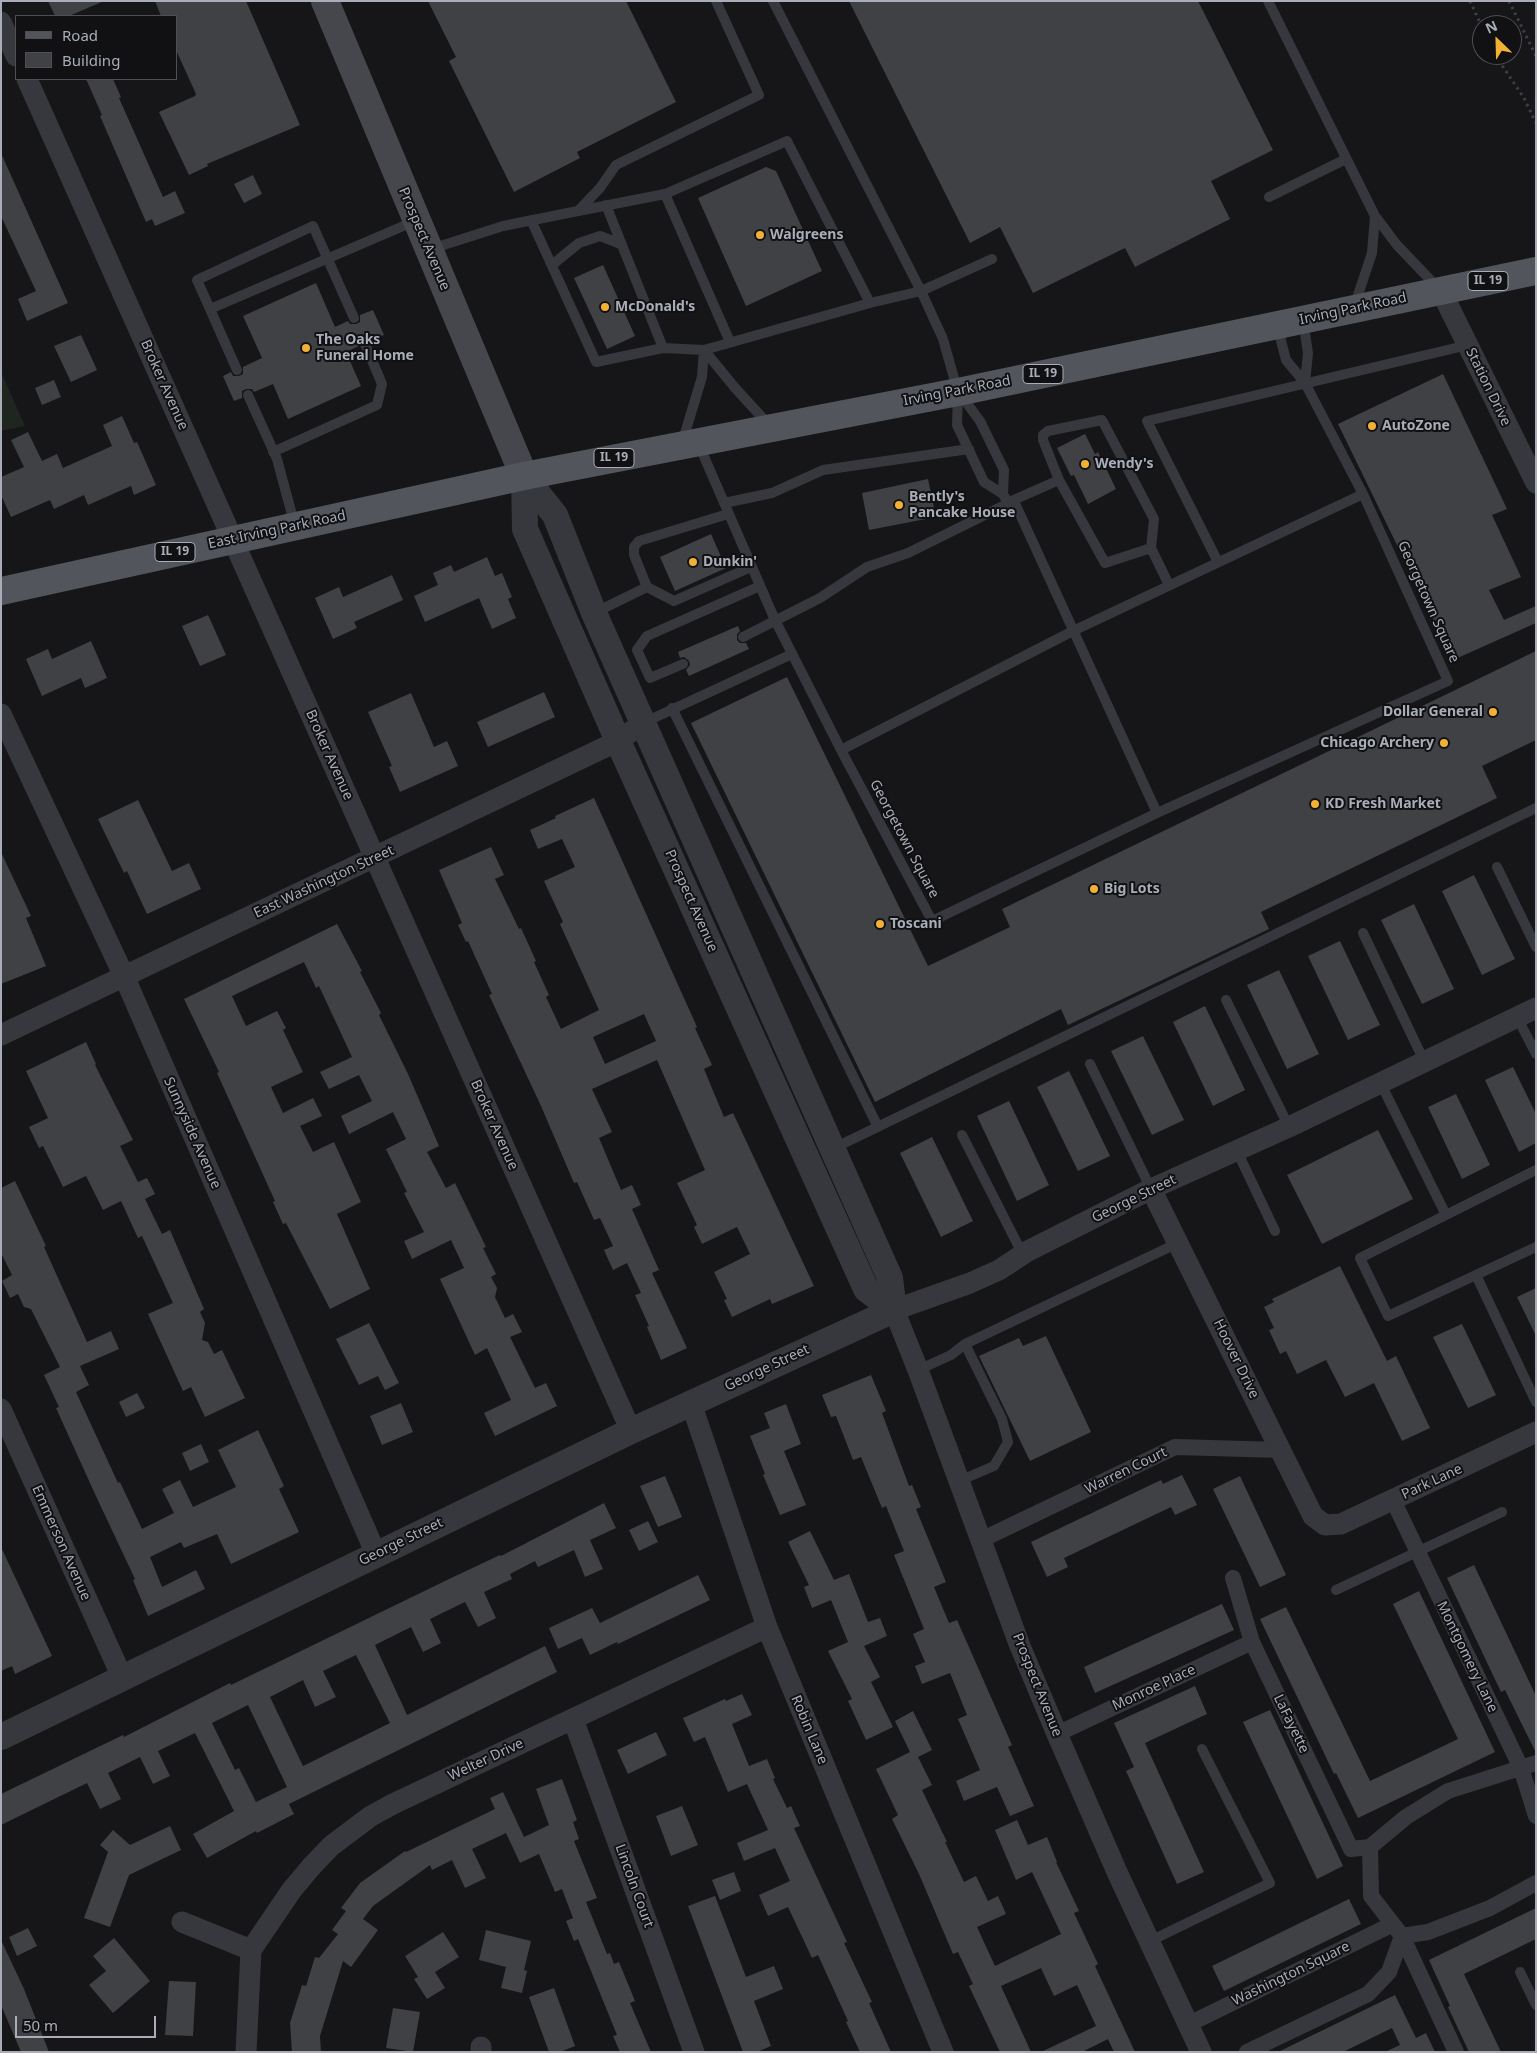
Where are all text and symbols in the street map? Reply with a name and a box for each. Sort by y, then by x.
legend [15,15,178,80]
north arrow [1472,15,1522,65]
text: N [1482,16,1500,38]
text: Road [62,25,98,45]
text: Building [62,50,120,70]
street label: Prospect Avenue [395,185,453,293]
place label: Walgreens [770,227,843,243]
marker: Walgreens [754,229,766,241]
road number: IL 19 [1468,272,1508,290]
street label: Irving Park Road [1298,289,1408,329]
place label: McDonald's [615,299,695,315]
marker: McDonald's [599,301,611,313]
place label: The Oaks Funeral Home [316,332,414,364]
street label: Broker Avenue [137,337,191,433]
marker: The Oaks Funeral Home [300,342,312,354]
street label: Station Drive [1462,345,1514,429]
road number: IL 19 [1023,364,1063,384]
street label: Irving Park Road [902,372,1012,410]
place label: AutoZone [1382,418,1450,434]
marker: AutoZone [1366,420,1378,432]
road number: IL 19 [594,448,634,468]
place label: Wendy's [1095,456,1153,472]
marker: Wendy's [1079,458,1091,470]
place label: Bently's Pancake House [909,489,1015,522]
marker: Bently's Pancake House [893,499,905,511]
street label: East Irving Park Road [207,507,347,553]
street label: Georgetown Square [1394,539,1462,665]
road number: IL 19 [155,542,195,562]
place label: Dunkin' [703,554,757,570]
marker: Dunkin' [687,556,699,568]
place label: Dollar General [1383,704,1483,720]
marker: Dollar General [1487,706,1499,718]
street label: Broker Avenue [302,707,356,803]
place label: Chicago Archery [1320,735,1434,751]
marker: Chicago Archery [1438,737,1450,749]
street label: Georgetown Square [866,777,942,901]
place label: KD Fresh Market [1325,796,1441,812]
marker: KD Fresh Market [1309,798,1321,810]
street label: East Washington Street [251,842,397,922]
street label: Prospect Avenue [661,847,721,955]
place label: Big Lots [1104,881,1160,897]
marker: Big Lots [1088,883,1100,895]
place label: Toscani [890,916,942,932]
marker: Toscani [874,918,886,930]
street label: Sunnyside Avenue [160,1075,224,1191]
street label: Broker Avenue [467,1077,521,1173]
street label: George Street [1089,1171,1179,1227]
street label: Hoover Drive [1210,1317,1262,1401]
street label: George Street [722,1341,812,1395]
street label: Warren Court [1082,1444,1170,1498]
street label: Park Lane [1399,1461,1465,1503]
street label: Emmerson Avenue [28,1483,94,1603]
street label: George Street [356,1514,446,1570]
street label: Montgomery Lane [1433,1599,1501,1715]
street label: Prospect Avenue [1009,1631,1065,1739]
street label: Monroe Place [1110,1661,1198,1715]
street label: LaFayette [1270,1692,1312,1756]
street label: Robin Lane [787,1693,831,1767]
street label: Welter Drive [446,1735,526,1785]
street label: Lincoln Court [611,1842,657,1930]
street label: Washington Square [1229,1938,1353,2010]
scale bar [18,2006,159,2038]
text: 50 m [23,2015,58,2035]

